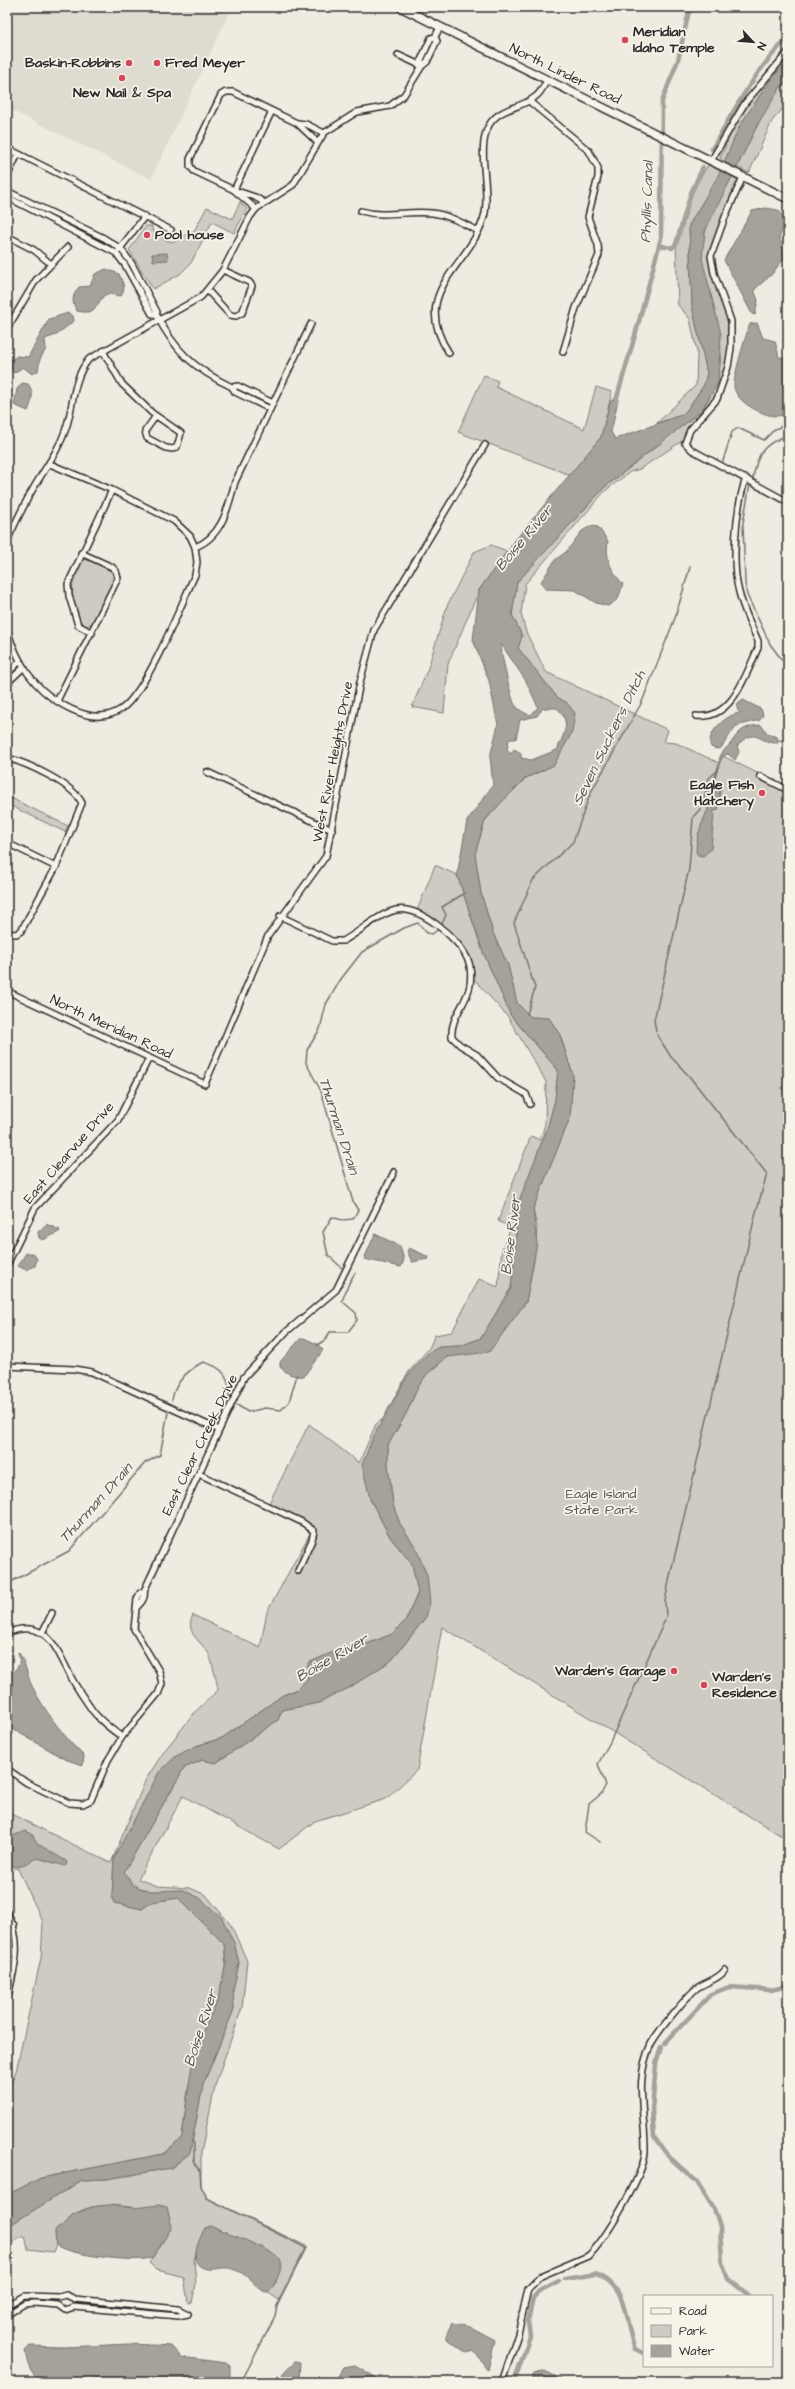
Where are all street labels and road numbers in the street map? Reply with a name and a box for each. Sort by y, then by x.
street label: North Linder Road [506,38,624,110]
street label: West River Heights Drive [308,679,359,844]
street label: North Meridian Road [47,990,175,1064]
street label: East Clearvue Drive [19,1097,119,1208]
street label: East Clear Creek Drive [157,1371,243,1519]

